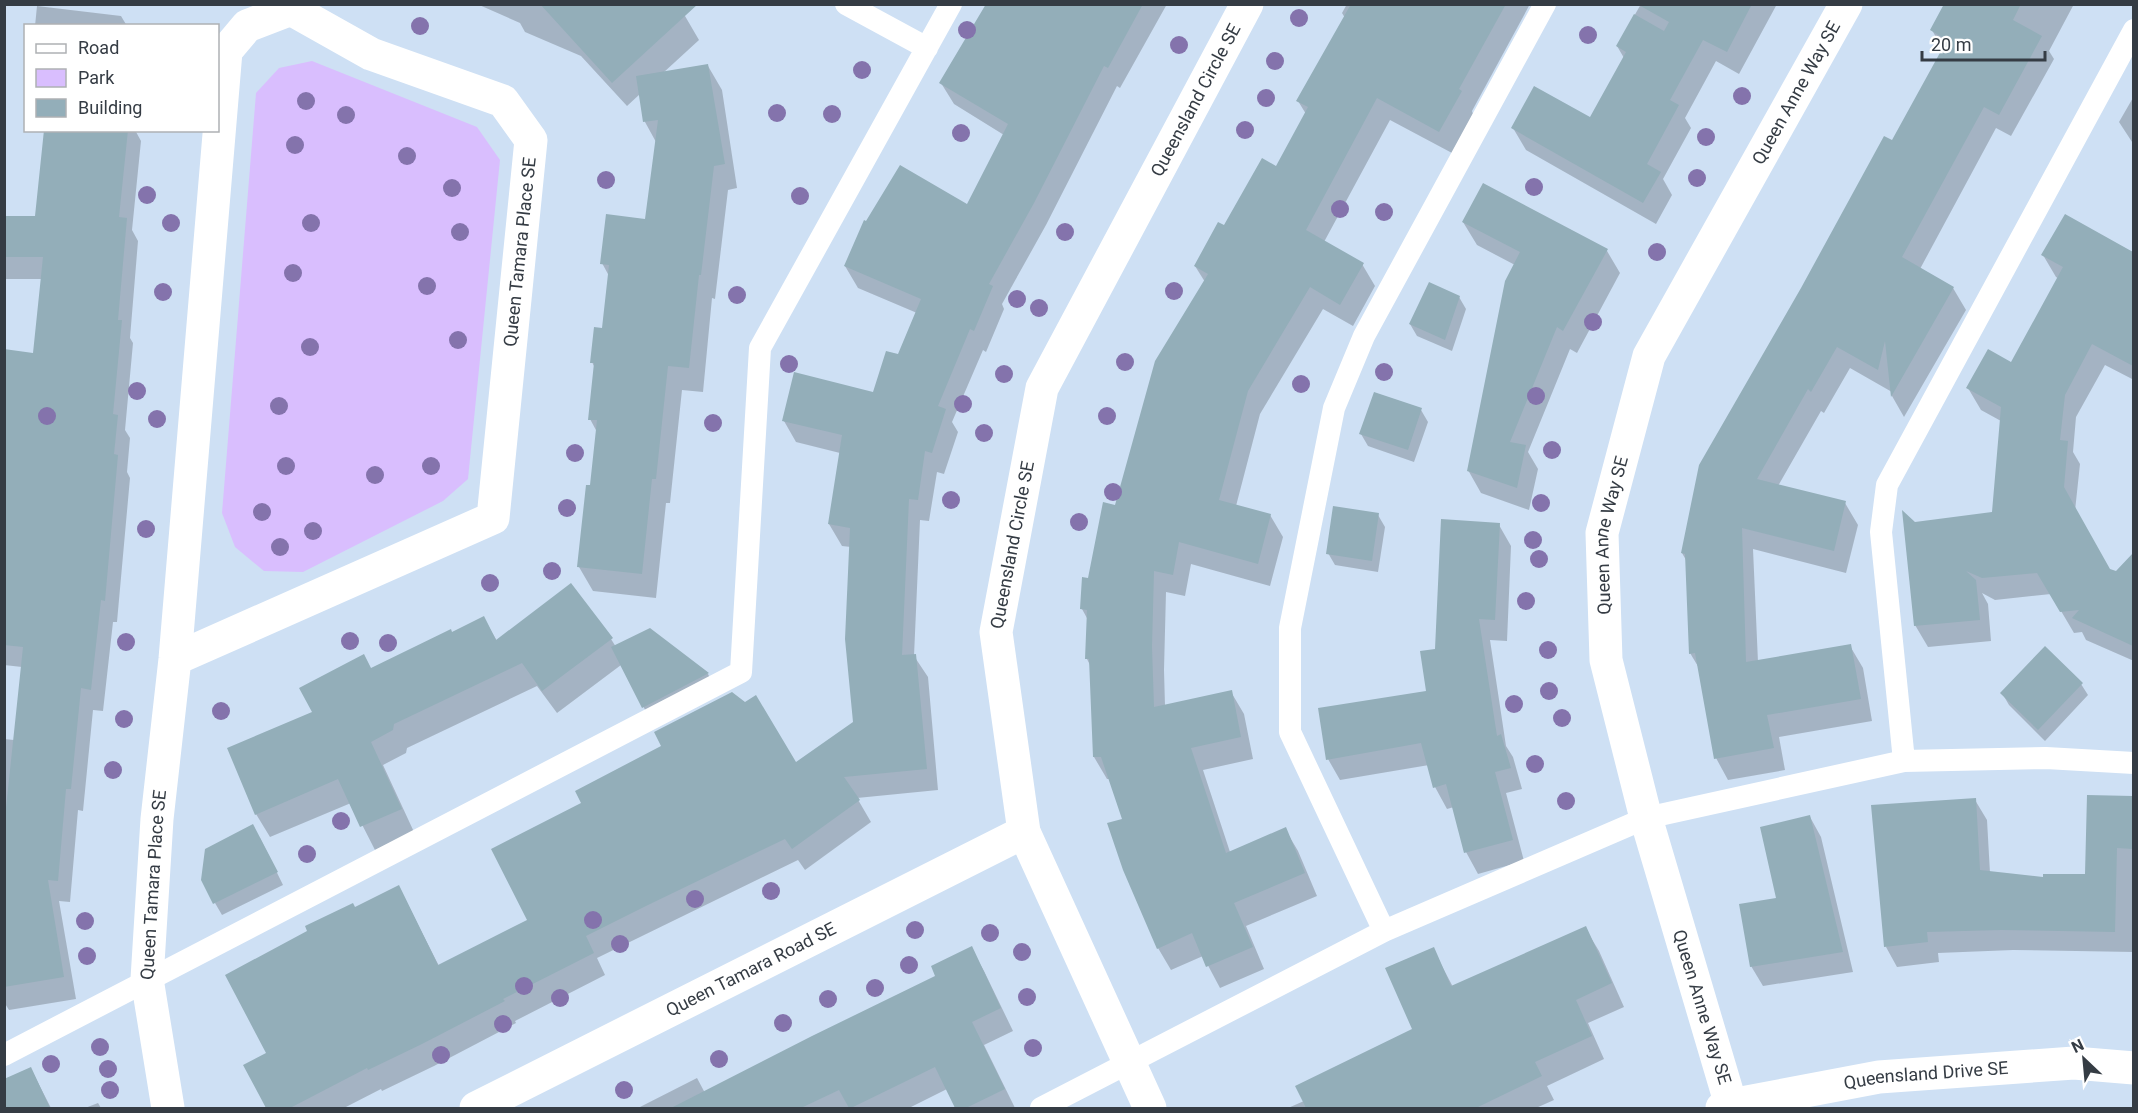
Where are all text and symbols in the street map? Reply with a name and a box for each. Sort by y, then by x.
street label: Queen Anne Way SE [1747,17,1844,168]
street label: Queensland Circle SE [1146,20,1245,180]
legend [24,24,219,132]
scale bar [1922,24,2045,62]
text: 20 m [1931,34,1971,55]
text: Road [78,37,119,58]
text: Park [78,67,115,88]
text: Building [78,97,142,118]
street label: Queen Tamara Place SE [499,156,540,348]
street label: Queen Anne Way SE [1590,454,1632,615]
street label: Queensland Circle SE [986,459,1038,630]
street label: Queen Tamara Place SE [136,789,170,981]
street label: Queen Tamara Road SE [662,917,839,1021]
street label: Queen Anne Way SE [1669,927,1736,1087]
north arrow [2054,1029,2114,1089]
text: N [2068,1035,2087,1057]
street label: Queensland Drive SE [1842,1057,2009,1093]

